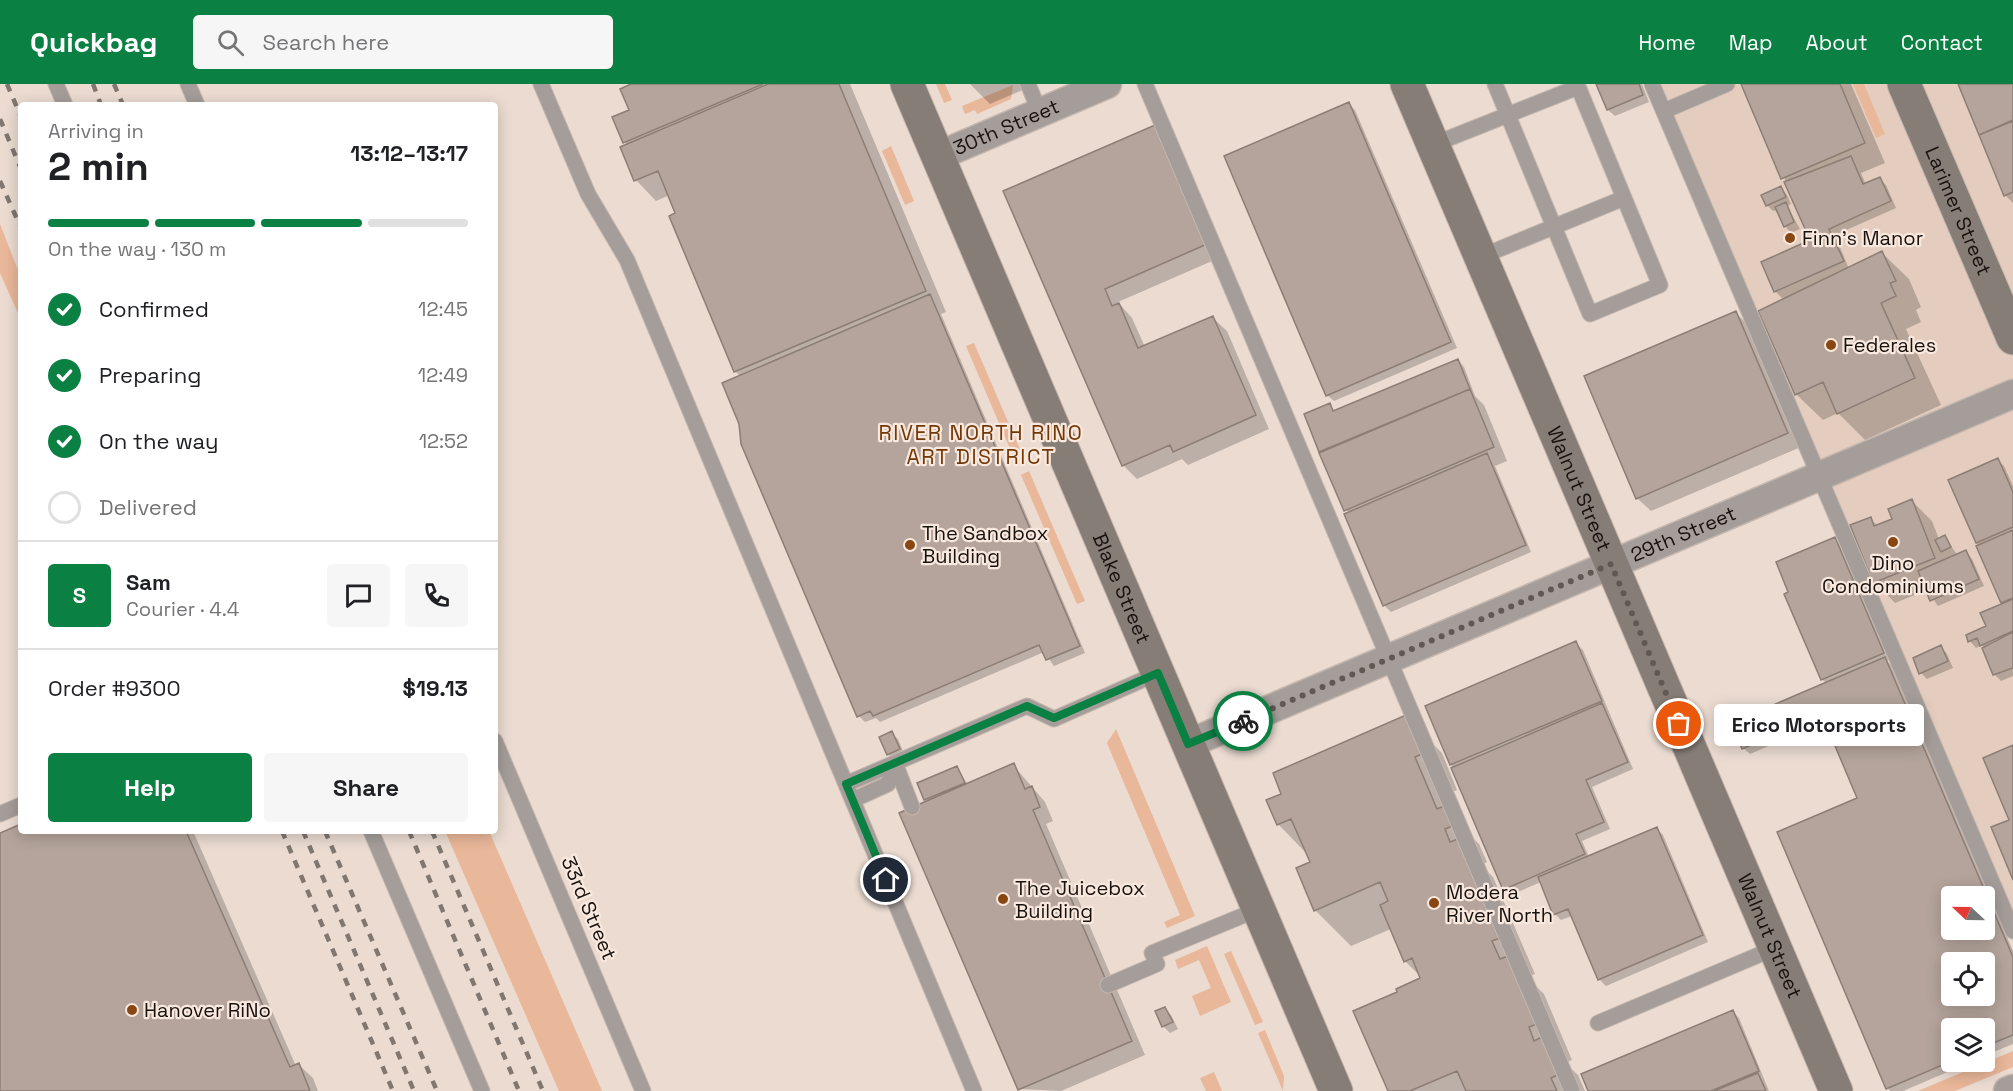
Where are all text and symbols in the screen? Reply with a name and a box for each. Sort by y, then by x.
search box [193,15,613,69]
text: Quickbag [30,24,157,60]
icon: search [214,26,247,59]
text: Search here [262,28,389,56]
text: Home [1638,29,1696,56]
text: Map [1729,29,1773,56]
text: About [1806,29,1868,56]
text: Contact [1901,29,1983,56]
street label: 30th Street [949,93,1063,161]
text: Arriving in [48,118,144,144]
text: 13:12–13:17 [350,139,468,167]
text: 2 min [48,142,149,191]
street label: Larimer Street [1919,142,1998,279]
place label: Finn's Manor [1802,225,1923,251]
marker: Finn's Manor [1783,231,1797,245]
text: On the way · 130 m [48,236,226,262]
icon: check [48,293,81,326]
text: Confirmed [99,295,209,323]
text: 12:45 [418,296,468,322]
place label: Federales [1843,332,1936,358]
marker: Federales [1824,338,1838,352]
icon: check [48,359,81,392]
text: Preparing [99,361,201,389]
text: 12:49 [418,362,468,388]
district label: RIVER NORTH RINO ART DISTRICT [879,419,1083,470]
street label: Walnut Street [1541,422,1618,555]
icon: check [48,425,81,458]
text: On the way [99,427,218,455]
text: 12:52 [419,428,468,454]
text: Delivered [99,493,197,521]
street label: 29th Street [1627,500,1740,568]
place label: The Sandbox Building [922,520,1048,569]
street label: Blake Street [1087,529,1157,648]
marker: Dino Condominiums [1886,535,1900,549]
marker: The Sandbox Building [903,538,917,552]
place label: Dino Condominiums [1822,550,1964,599]
button: chat [327,564,390,627]
button: phone [405,564,468,627]
text: Sam [126,568,171,596]
text: S [73,581,86,609]
text: Courier · 4.4 [126,596,239,622]
text: Order #9300 [48,674,181,702]
text: $19.13 [403,674,468,702]
courier [1213,691,1273,751]
pin [1653,698,1704,749]
callout: Erico Motorsports [1715,703,1925,745]
icon: bike [1227,705,1260,738]
icon: bag [1662,707,1695,740]
text: Erico Motorsports [1732,712,1906,738]
button: Help [48,753,252,822]
button: Share [264,753,468,822]
street label: 33rd Street [555,852,623,964]
pin [860,854,911,905]
icon: home [869,863,902,896]
street label: Walnut Street [1732,869,1808,1002]
place label: The Juicebox Building [1015,875,1145,924]
place label: Modera River North [1446,879,1553,928]
north arrow [1941,886,1995,940]
map controls [1941,886,1995,1072]
marker: The Juicebox Building [996,892,1010,906]
marker: Modera River North [1427,896,1441,910]
button: locate [1941,952,1995,1006]
place label: Hanover RiNo [144,997,271,1023]
marker: Hanover RiNo [125,1003,139,1017]
button: layers [1941,1018,1995,1072]

